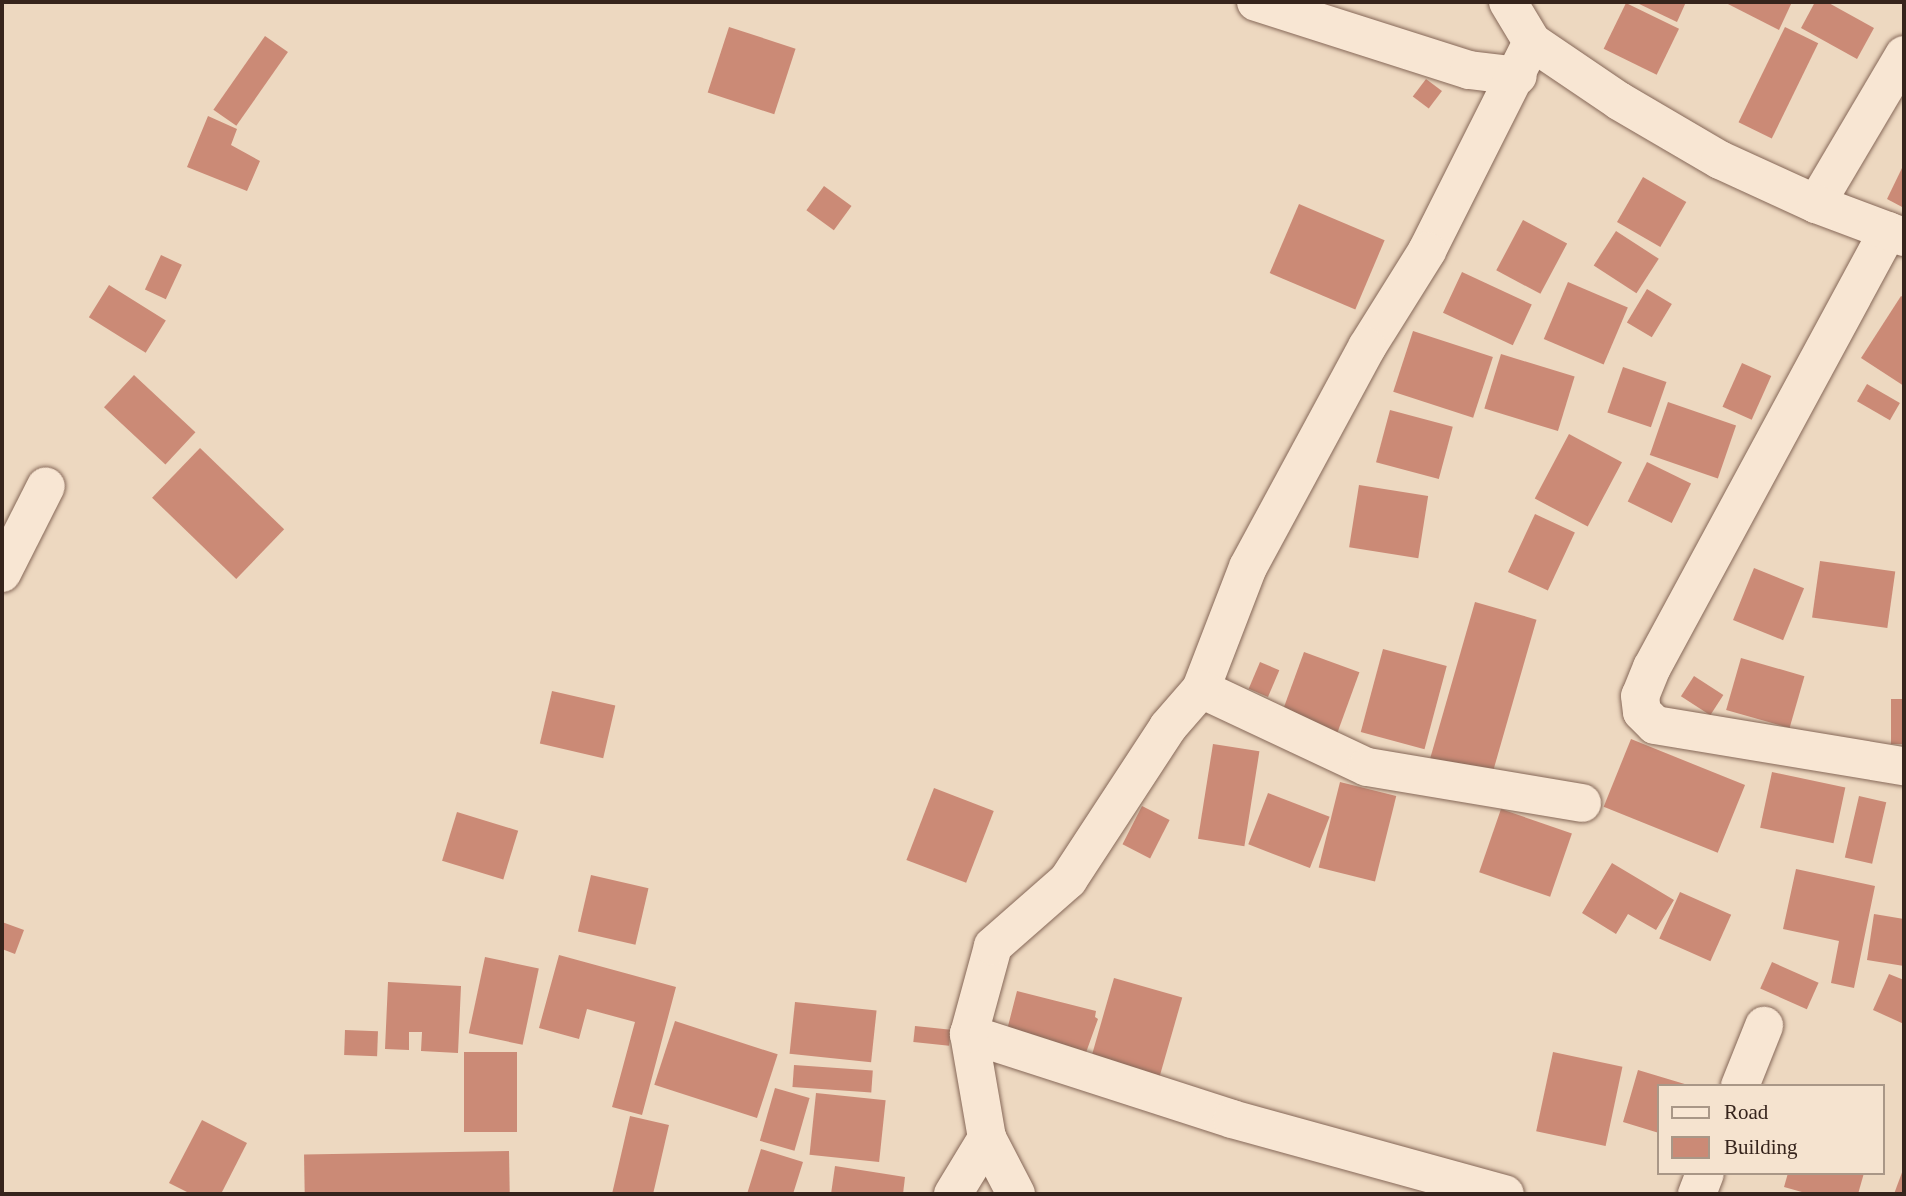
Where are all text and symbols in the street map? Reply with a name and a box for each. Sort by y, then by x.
legend [1658,1084,1885,1175]
text: Road [1724,1100,1768,1124]
text: Building [1724,1135,1798,1159]

